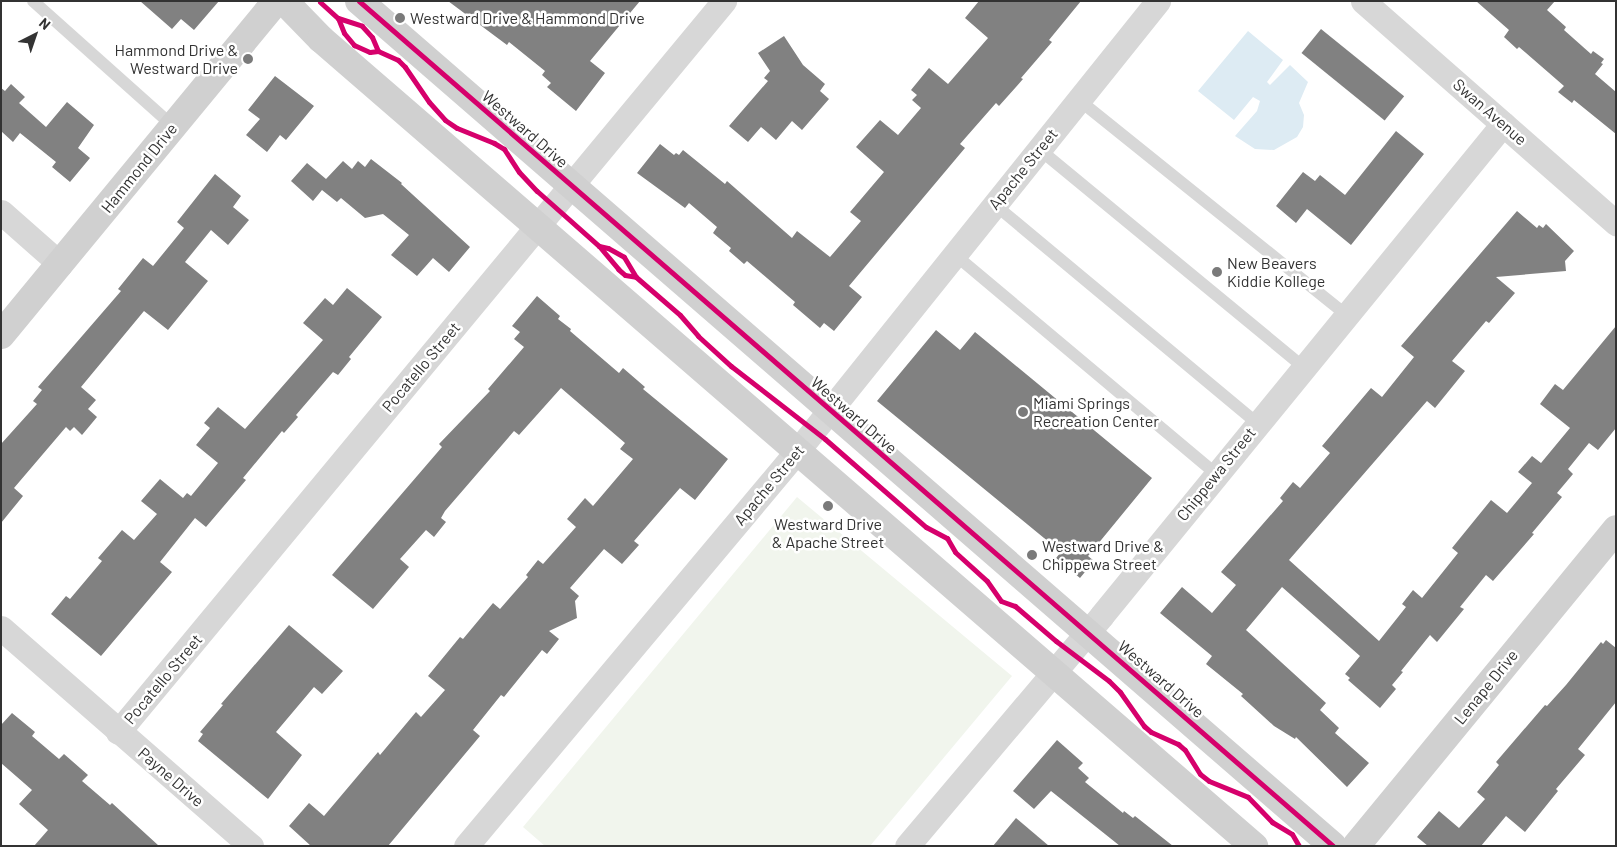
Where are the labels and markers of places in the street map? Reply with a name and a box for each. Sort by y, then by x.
place label: Westward Drive & Hammond Drive [410,8,645,28]
marker: Westward Drive & Hammond Drive [394,12,406,24]
place label: Hammond Drive & Westward Drive [114,40,238,78]
marker: Hammond Drive & Westward Drive [242,53,254,65]
place label: New Beavers Kiddie Kollege [1227,253,1325,291]
marker: New Beavers Kiddie Kollege [1211,266,1223,278]
place label: Miami Springs Recreation Center [1033,393,1159,431]
marker: Miami Springs Recreation Center [1017,406,1029,418]
marker: Westward Drive & Apache Street [822,500,834,512]
place label: Westward Drive & Apache Street [772,514,884,552]
place label: Westward Drive & Chippewa Street [1042,536,1164,574]
marker: Westward Drive & Chippewa Street [1026,549,1038,561]

